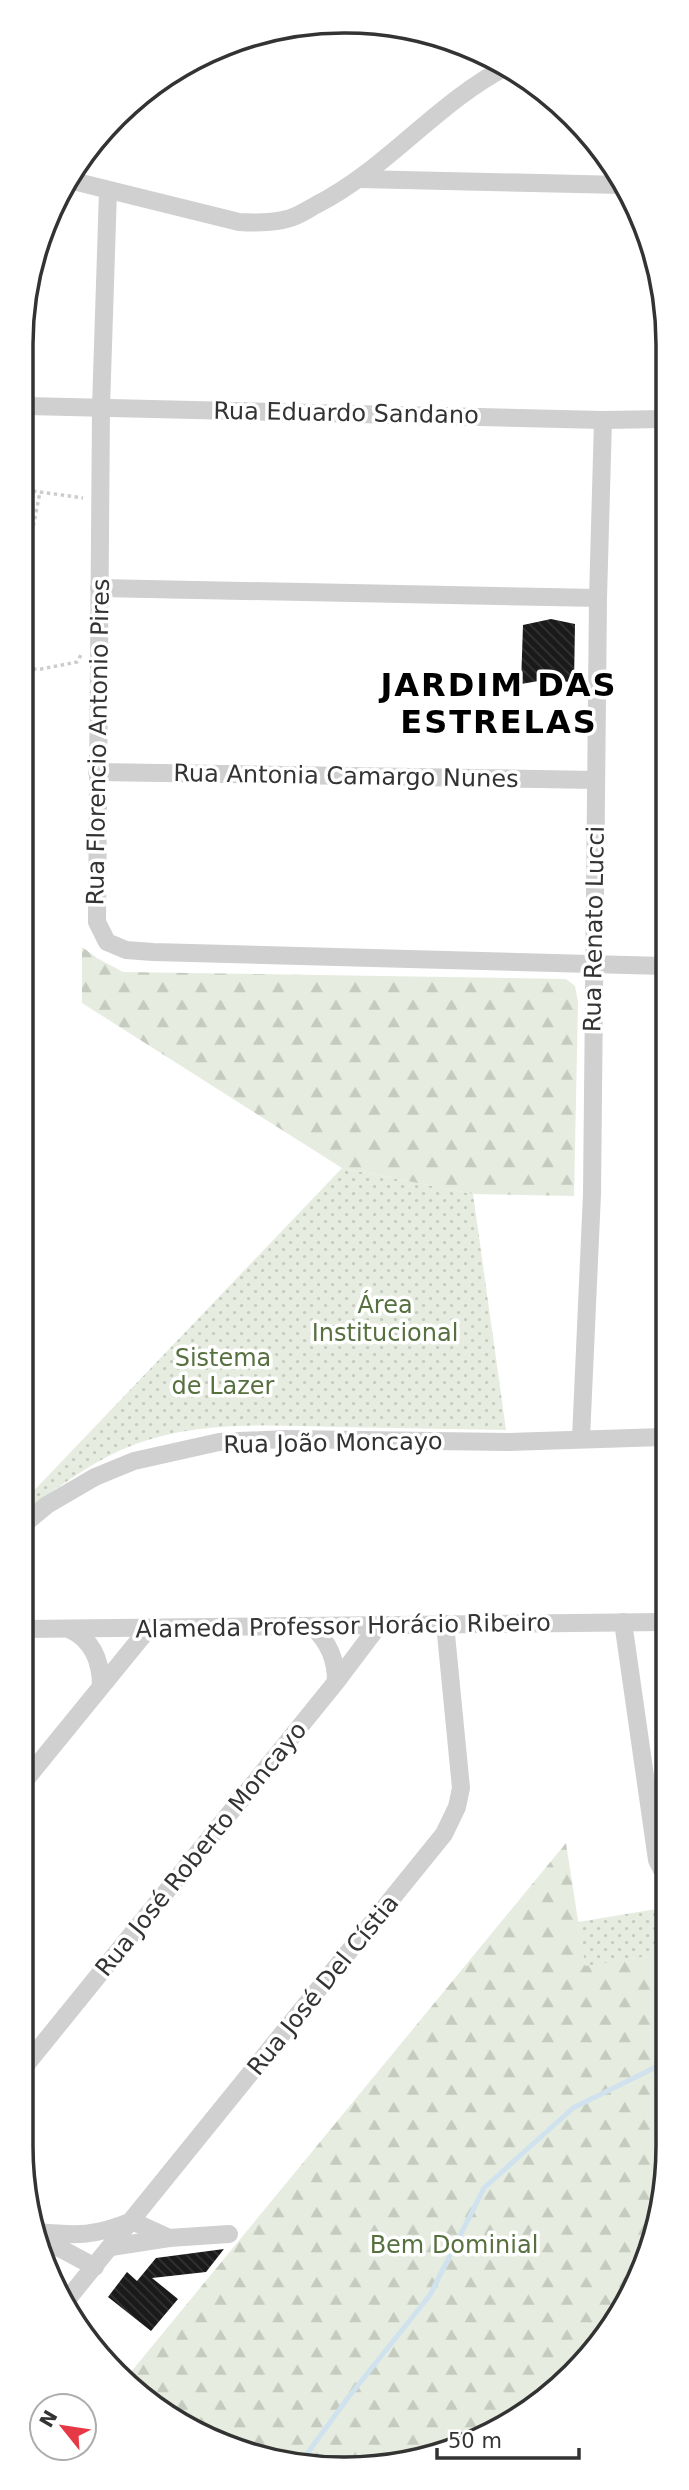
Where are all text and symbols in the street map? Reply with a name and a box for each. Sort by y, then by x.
street label: Rua Eduardo Sandano [213,397,479,429]
street label: Rua Florencio Antonio Pires [81,578,115,906]
district label: JARDIM DAS ESTRELAS [378,666,618,741]
street label: Rua Antonia Camargo Nunes [173,759,519,793]
street label: Rua Renato Lucci [578,826,610,1032]
park label: Área Institucional [312,1290,458,1347]
park label: Sistema de Lazer [172,1344,275,1400]
street label: Rua João Moncayo [223,1427,443,1459]
street label: Alameda Professor Horácio Ribeiro [135,1608,551,1644]
street label: Rua José Roberto Moncayo [90,1716,312,1982]
street label: Rua José Del Cístia [242,1889,404,2081]
park label: Bem Dominial [370,2231,538,2259]
north arrow [28,2392,98,2462]
text: N [35,2406,62,2431]
scale bar [437,2416,579,2460]
text: 50 m [448,2429,502,2453]

